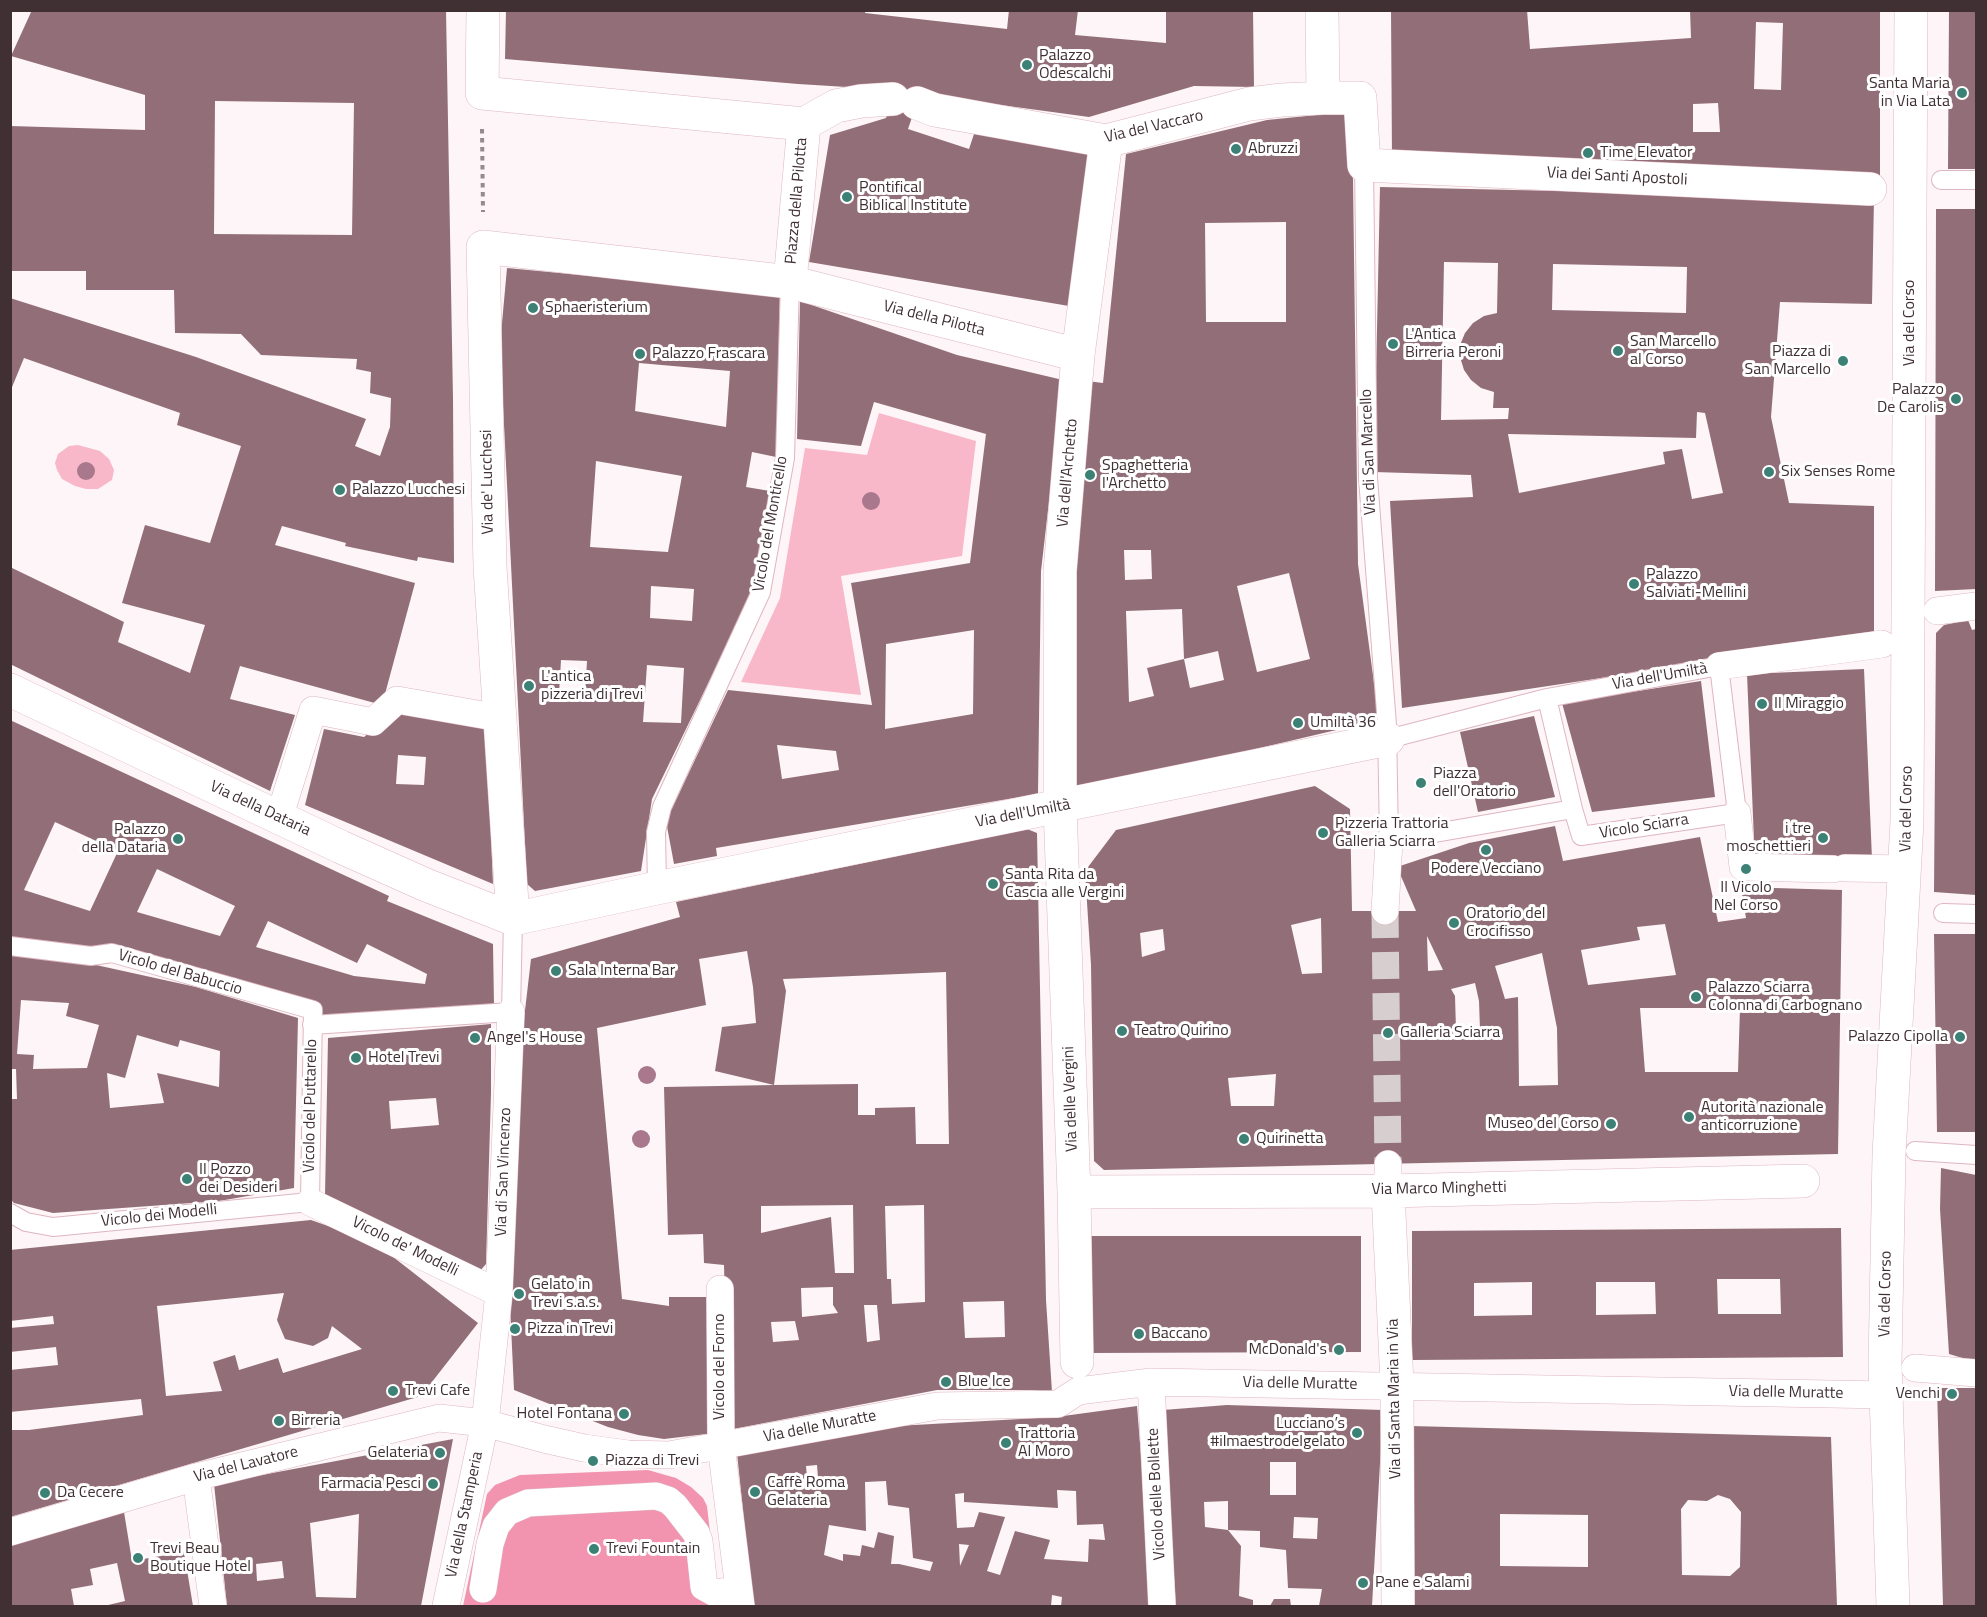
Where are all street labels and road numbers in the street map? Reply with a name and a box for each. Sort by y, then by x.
street label: Via del Vaccaro [1103,106,1205,148]
street label: Piazza della Pilotta [782,137,812,265]
street label: Via dei Santi Apostoli [1546,164,1688,190]
street label: Via del Corso [1900,280,1920,366]
street label: Via della Pilotta [881,297,987,341]
street label: Via di San Marcello [1357,389,1381,515]
street label: Via dell'Archetto [1054,418,1082,528]
street label: Via de' Lucchesi [477,429,499,535]
street label: Vicolo del Monticello [750,454,792,594]
street label: Via dell'Umiltà [1611,659,1709,695]
street label: Via del Corso [1897,766,1917,852]
street label: Via della Dataria [207,777,313,841]
street label: Via dell'Umiltà [974,795,1072,833]
street label: Vicolo Sciarra [1598,810,1690,844]
street label: Vicolo del Babuccio [116,946,244,1000]
street label: Vicolo del Puttarello [300,1039,322,1173]
street label: Via delle Vergini [1060,1046,1082,1152]
street label: Via di San Vincenzo [492,1107,516,1237]
street label: Via Marco Minghetti [1371,1178,1507,1200]
street label: Vicolo dei Modelli [100,1200,218,1232]
street label: Vicolo de' Modelli [349,1213,461,1281]
street label: Via del Corso [1876,1251,1896,1337]
street label: Vicolo del Forno [710,1314,730,1420]
street label: Via di Santa Maria in Via [1384,1318,1406,1480]
street label: Via delle Muratte [1242,1373,1358,1395]
street label: Via delle Muratte [1728,1382,1844,1404]
street label: Via delle Muratte [762,1407,878,1447]
street label: Vicolo delle Bollette [1144,1427,1170,1561]
street label: Via del Lavatore [192,1443,300,1487]
street label: Via della Stamperia [442,1450,488,1580]

